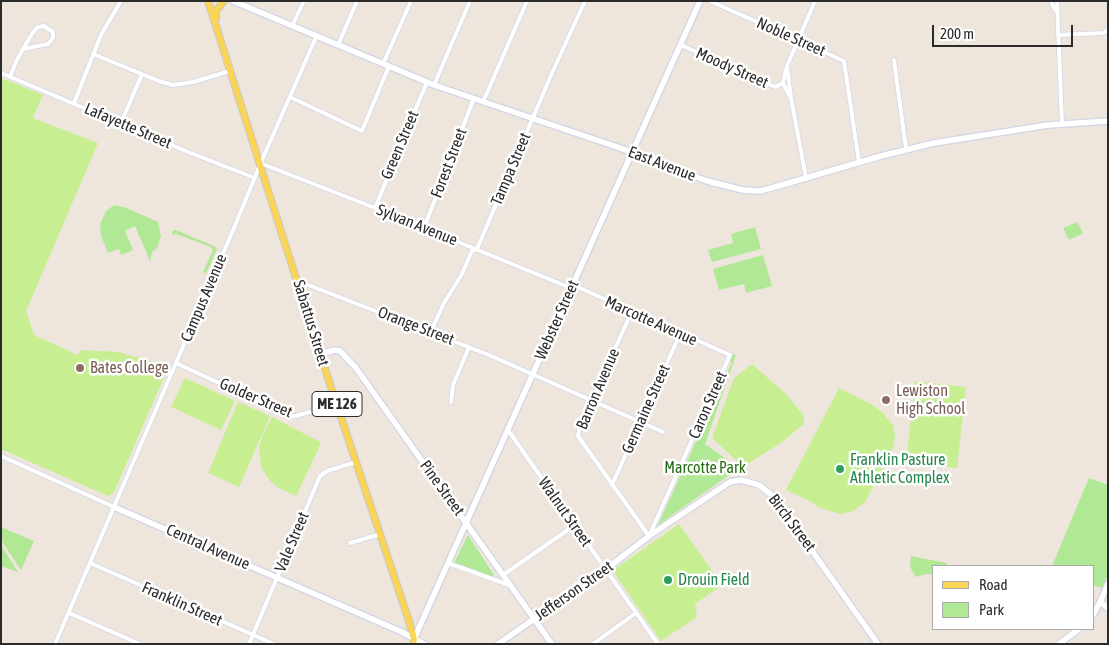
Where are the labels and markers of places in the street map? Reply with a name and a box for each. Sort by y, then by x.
place label: Bates College [90,358,169,378]
marker: Bates College [74,362,86,374]
place label: Lewiston High School [896,381,965,419]
marker: Lewiston High School [880,394,892,406]
place label: Franklin Pasture Athletic Complex [850,450,949,488]
marker: Franklin Pasture Athletic Complex [834,463,846,475]
place label: Drouin Field [678,570,750,590]
marker: Drouin Field [662,574,674,586]

